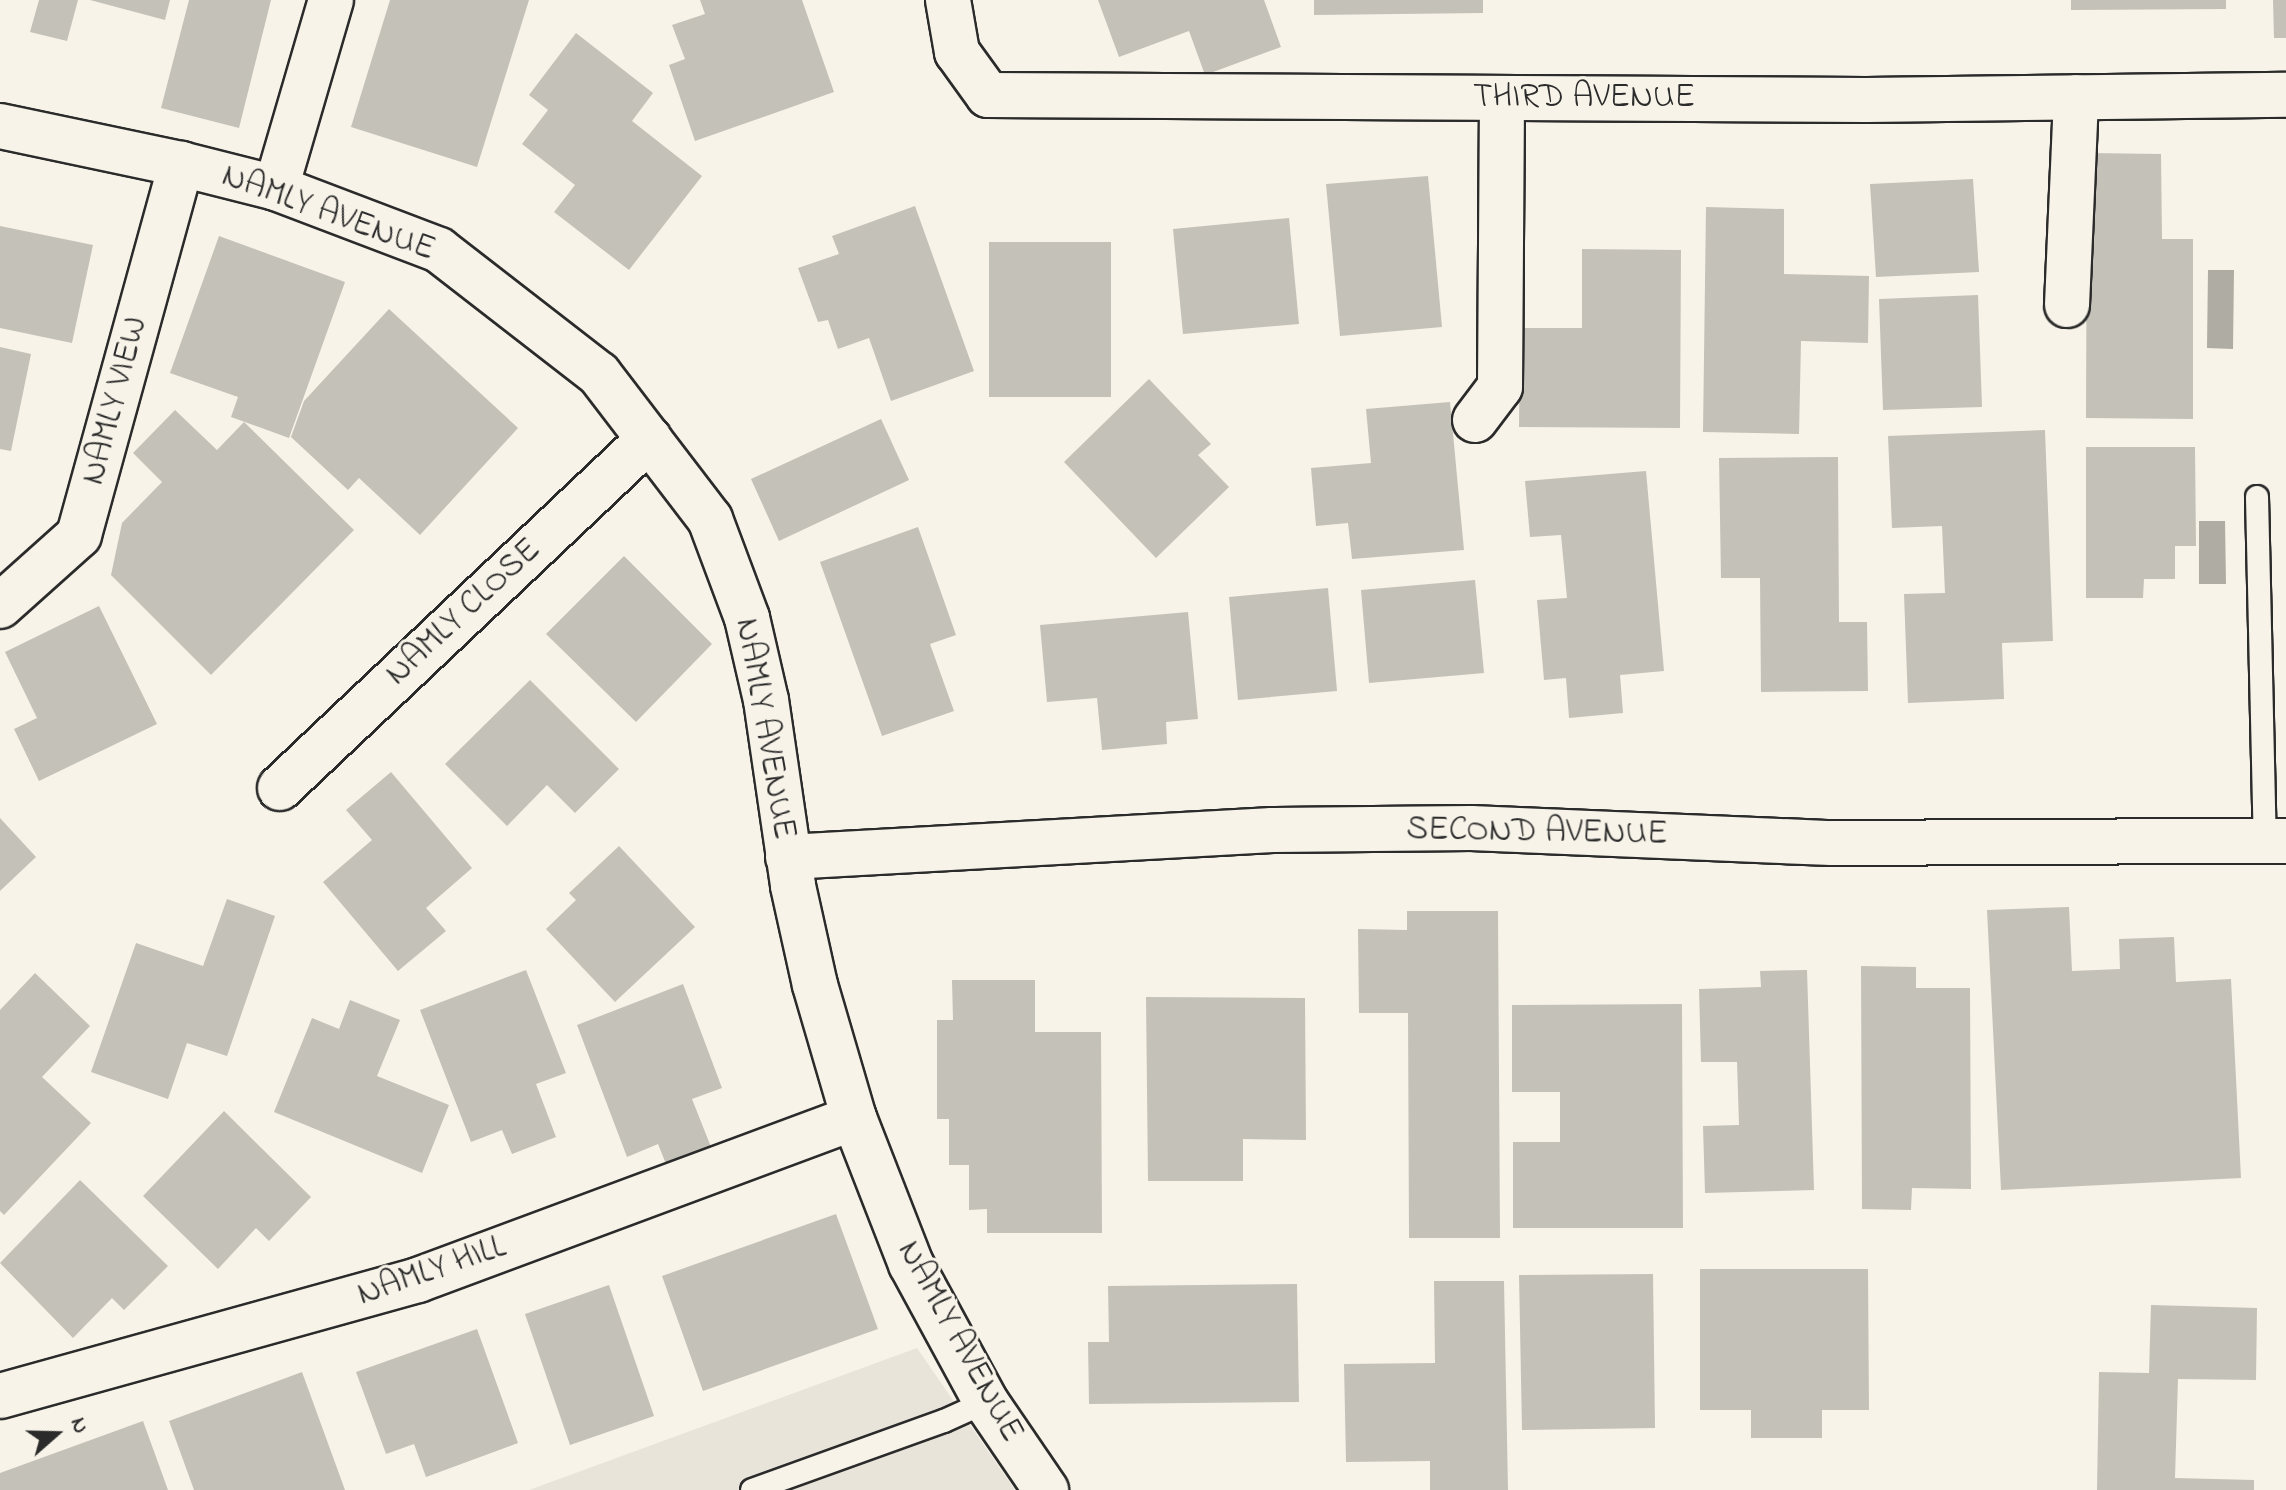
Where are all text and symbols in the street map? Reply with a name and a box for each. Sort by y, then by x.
street label: THIRD AVENUE [1473,79,1695,119]
street label: NAMLY AVENUE [216,157,440,271]
street label: NAMLY VIEW [74,313,158,489]
street label: NAMLY CLOSE [378,531,550,695]
street label: NAMLY AVENUE [724,615,804,843]
street label: SECOND AVENUE [1406,810,1668,856]
street label: NAMLY HILL [352,1228,512,1316]
street label: NAMLY AVENUE [887,1234,1031,1450]
north arrow [16,1394,96,1474]
text: N [61,1413,96,1438]

